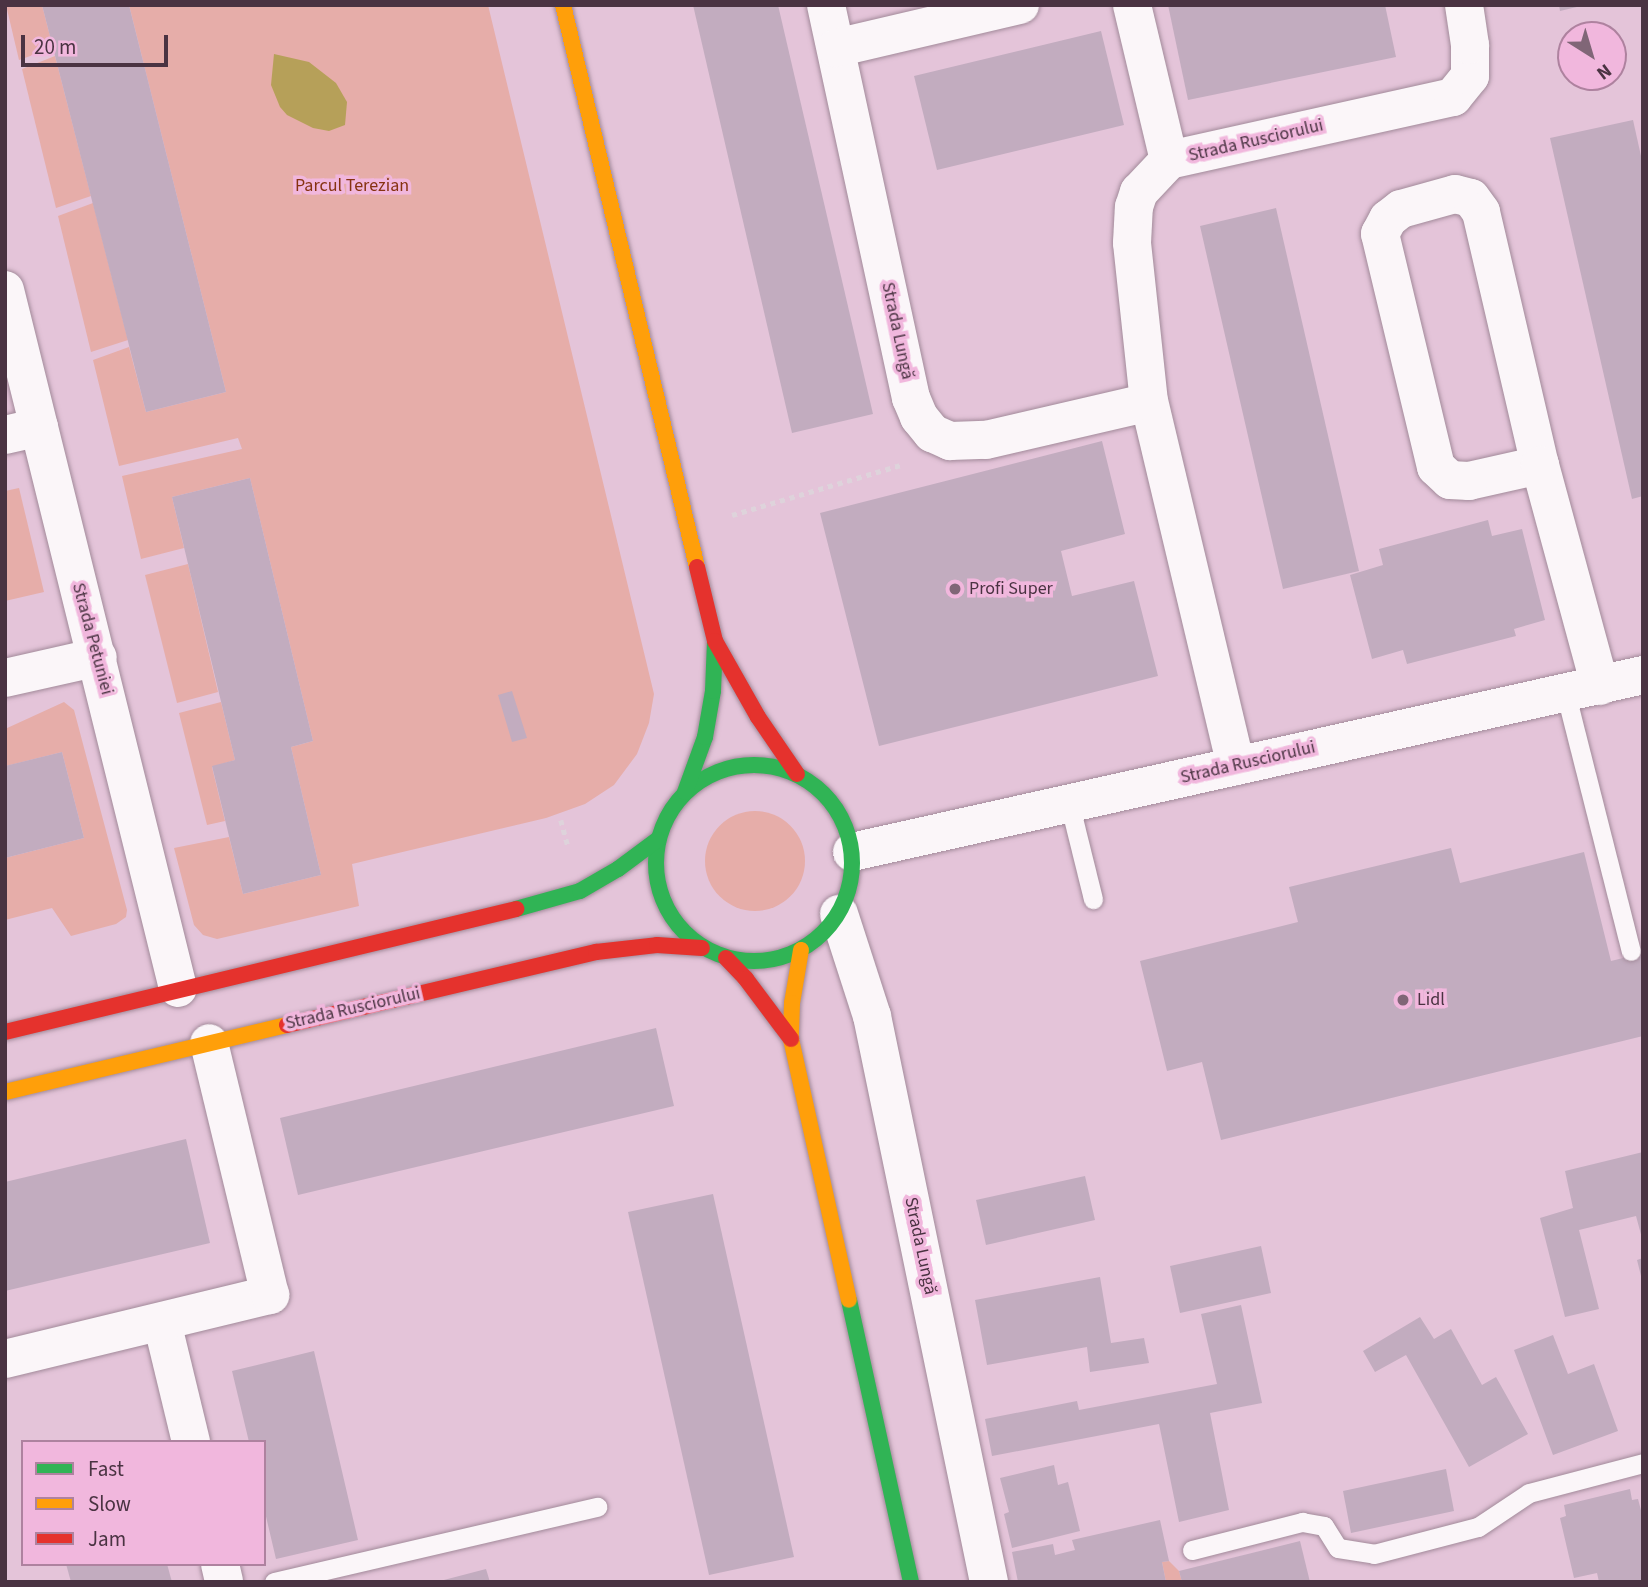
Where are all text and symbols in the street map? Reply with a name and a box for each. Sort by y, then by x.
scale bar [24,21,172,65]
north arrow [1557,21,1627,91]
text: 20 m [34,32,76,62]
text: N [1591,57,1617,86]
street label: Strada Rusciorului [1187,115,1325,167]
park label: Parcul Terezian [295,175,409,197]
street label: Strada Lungă [876,280,918,382]
place label: Profi Super [969,578,1053,600]
street label: Strada Petuniei [67,581,117,697]
marker: Profi Super [947,581,963,597]
street label: Strada Rusciorului [1179,737,1317,789]
street label: Strada Rusciorului [284,983,422,1035]
place label: Lidl [1417,989,1445,1011]
marker: Lidl [1395,992,1411,1008]
street label: Strada Lungă [899,1195,941,1297]
legend [21,1440,266,1566]
text: Fast [88,1454,124,1484]
text: Slow [88,1489,131,1519]
text: Jam [88,1524,126,1554]

